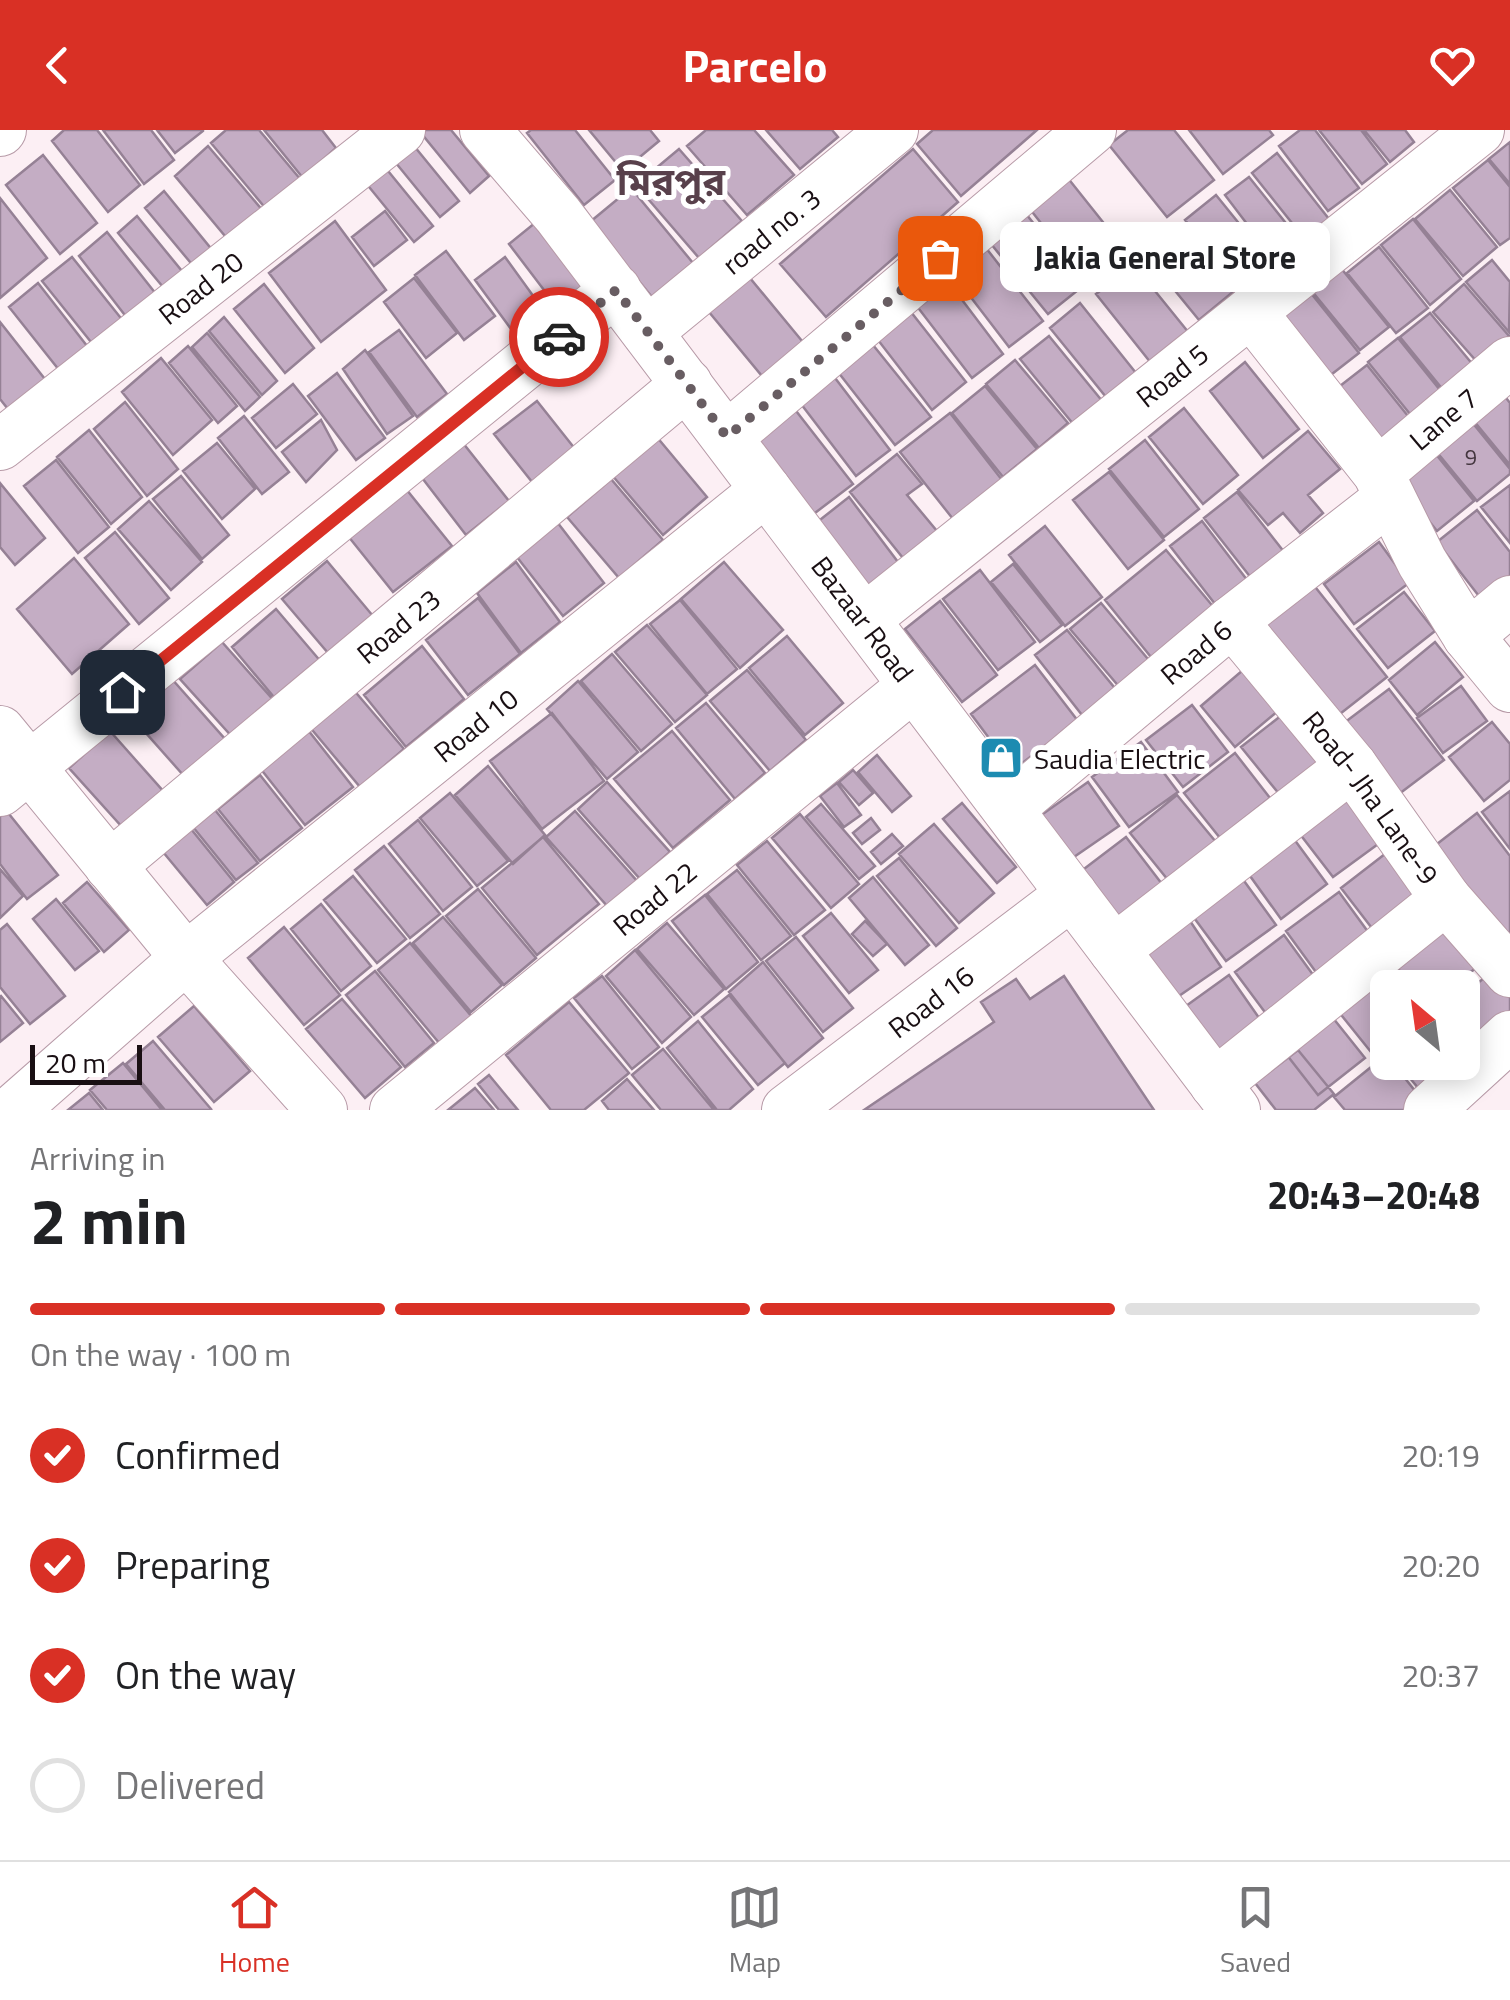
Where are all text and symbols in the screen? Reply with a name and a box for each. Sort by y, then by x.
text: Parcelo [683,31,827,99]
icon: back [30,38,85,93]
icon: heart [1425,38,1480,93]
district label: মিরপুর [616,152,726,210]
street label: road no. 3 [712,177,830,284]
pin [898,216,983,301]
callout: Jakia General Store [1000,223,1330,293]
icon: bag [913,231,968,286]
text: Jakia General Store [1034,233,1296,281]
street label: Road 20 [148,240,252,334]
courier [509,287,609,387]
icon: car [532,310,587,365]
street label: Road 5 [1126,332,1217,417]
street label: Lane 7 [1399,377,1487,460]
house number: 9 [1465,440,1477,474]
street label: Bazaar Road [801,546,925,691]
street label: Road 23 [346,578,449,674]
street label: Road 6 [1150,609,1241,694]
pin [80,650,165,735]
icon: home [95,665,150,720]
street label: Road 10 [424,677,527,772]
street label: Road- Jha Lane-9 [1293,701,1451,893]
shop icon: Saudia Electric [978,735,1024,781]
place label: Saudia Electric [1034,737,1205,780]
street label: Road 22 [603,850,706,946]
street label: Road 16 [878,954,983,1048]
north arrow [1370,970,1480,1080]
map controls [1370,970,1480,1080]
scale bar [30,1040,142,1084]
text: 20 m [45,1041,106,1084]
text: Arriving in [30,1134,166,1182]
text: 20:43–20:48 [1267,1166,1480,1224]
text: 2 min [30,1170,188,1269]
text: On the way · 100 m [30,1330,291,1378]
text: Confirmed [115,1426,281,1484]
icon: check [30,1428,85,1483]
text: 20:19 [1401,1431,1480,1479]
text: Preparing [115,1536,270,1594]
icon: check [30,1538,85,1593]
text: 20:20 [1401,1541,1480,1589]
text: On the way [115,1646,296,1704]
icon: check [30,1648,85,1703]
text: 20:37 [1401,1651,1480,1699]
text: Delivered [115,1756,265,1814]
tab: Home [219,1880,290,1983]
tab: Map [727,1880,782,1983]
tab: Saved [1220,1880,1291,1983]

